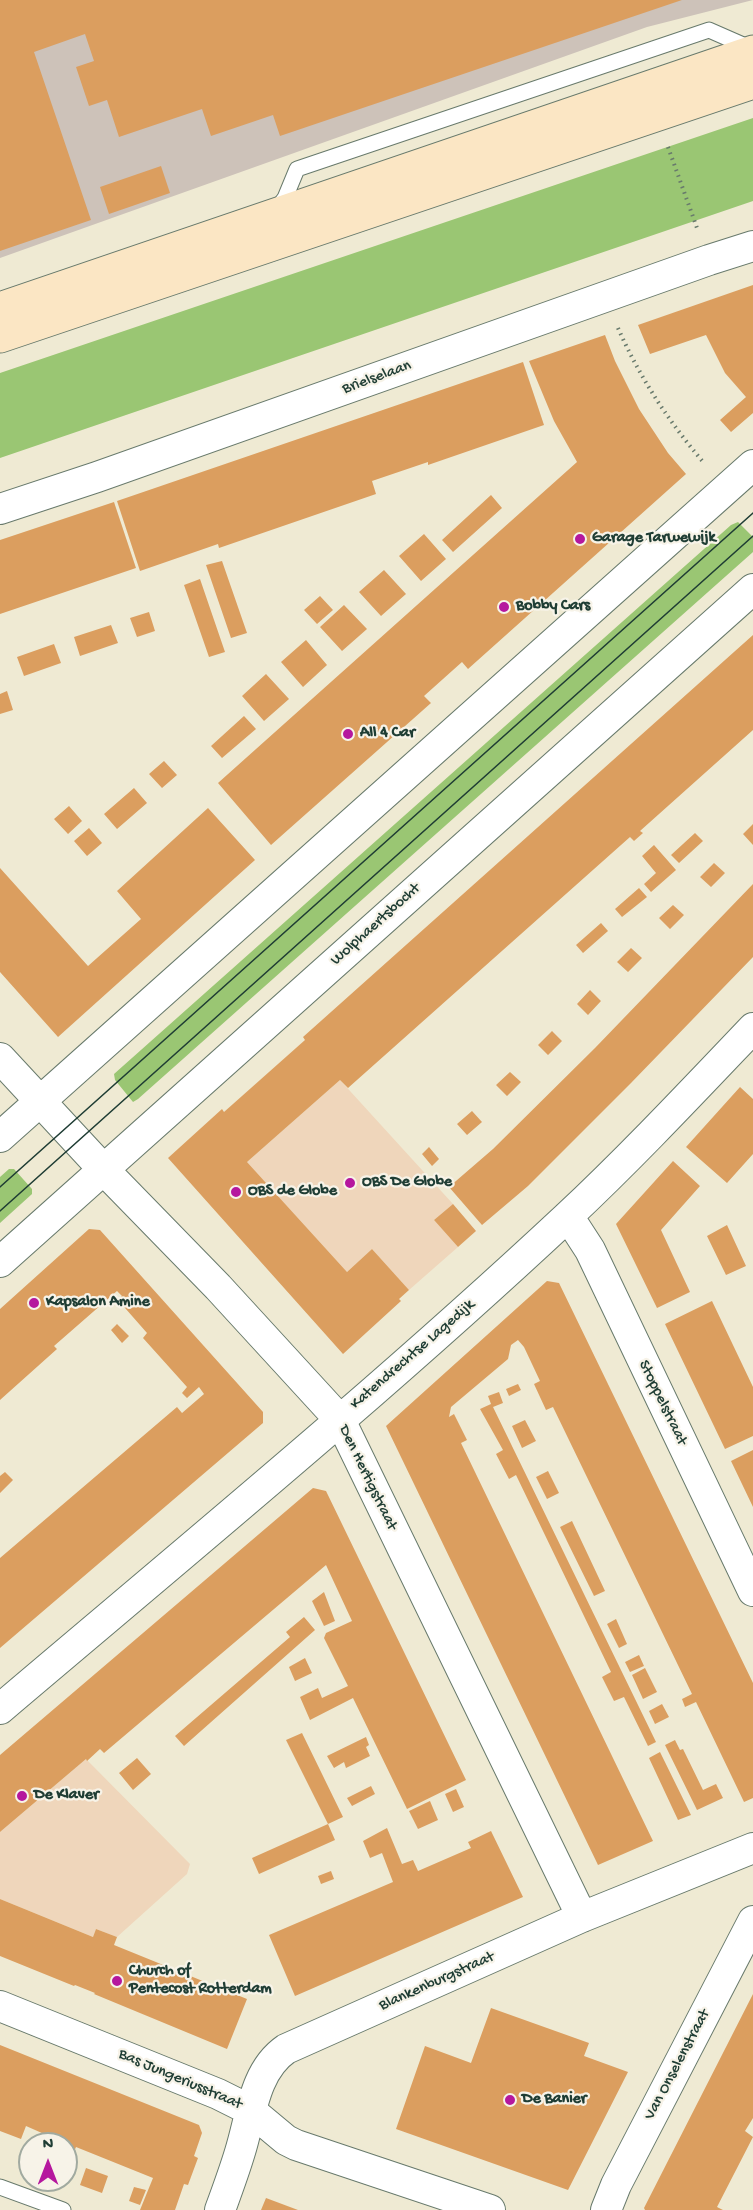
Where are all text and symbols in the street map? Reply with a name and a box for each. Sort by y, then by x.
street label: Brielselaan [340,357,414,399]
place label: Garage Tarwewijk [592,529,716,549]
marker: Garage Tarwewijk [573,532,587,546]
place label: Bobby Cars [516,597,590,617]
marker: Bobby Cars [497,600,511,614]
place label: All 4 Car [360,724,415,744]
marker: All 4 Car [341,727,355,741]
street label: Wolphaertsbocht [327,880,425,970]
place label: OBS De Globe [362,1173,452,1193]
marker: OBS De Globe [343,1176,357,1190]
place label: OBS de Globe [248,1182,337,1202]
marker: OBS de Globe [229,1185,243,1199]
place label: Kapsalon Amine [46,1293,150,1313]
marker: Kapsalon Amine [27,1296,41,1310]
street label: Katendrechtse Lagedijk [347,1296,479,1414]
street label: Stoppelstraat [633,1357,691,1449]
street label: Den Hertigstraat [333,1422,401,1534]
place label: De Klaver [34,1786,99,1806]
marker: De Klaver [15,1789,29,1803]
street label: Blankenburgstraat [376,1948,498,2016]
place label: Church of Pentecost Rotterdam [129,1962,272,2000]
marker: Church of Pentecost Rotterdam [110,1974,124,1988]
street label: Van Onselenstraat [641,2006,715,2124]
street label: Bas Jungeriusstraat [115,2045,245,2115]
place label: De Banier [522,2090,587,2110]
marker: De Banier [503,2093,517,2107]
north arrow [18,2132,78,2192]
text: N [43,2136,53,2155]

